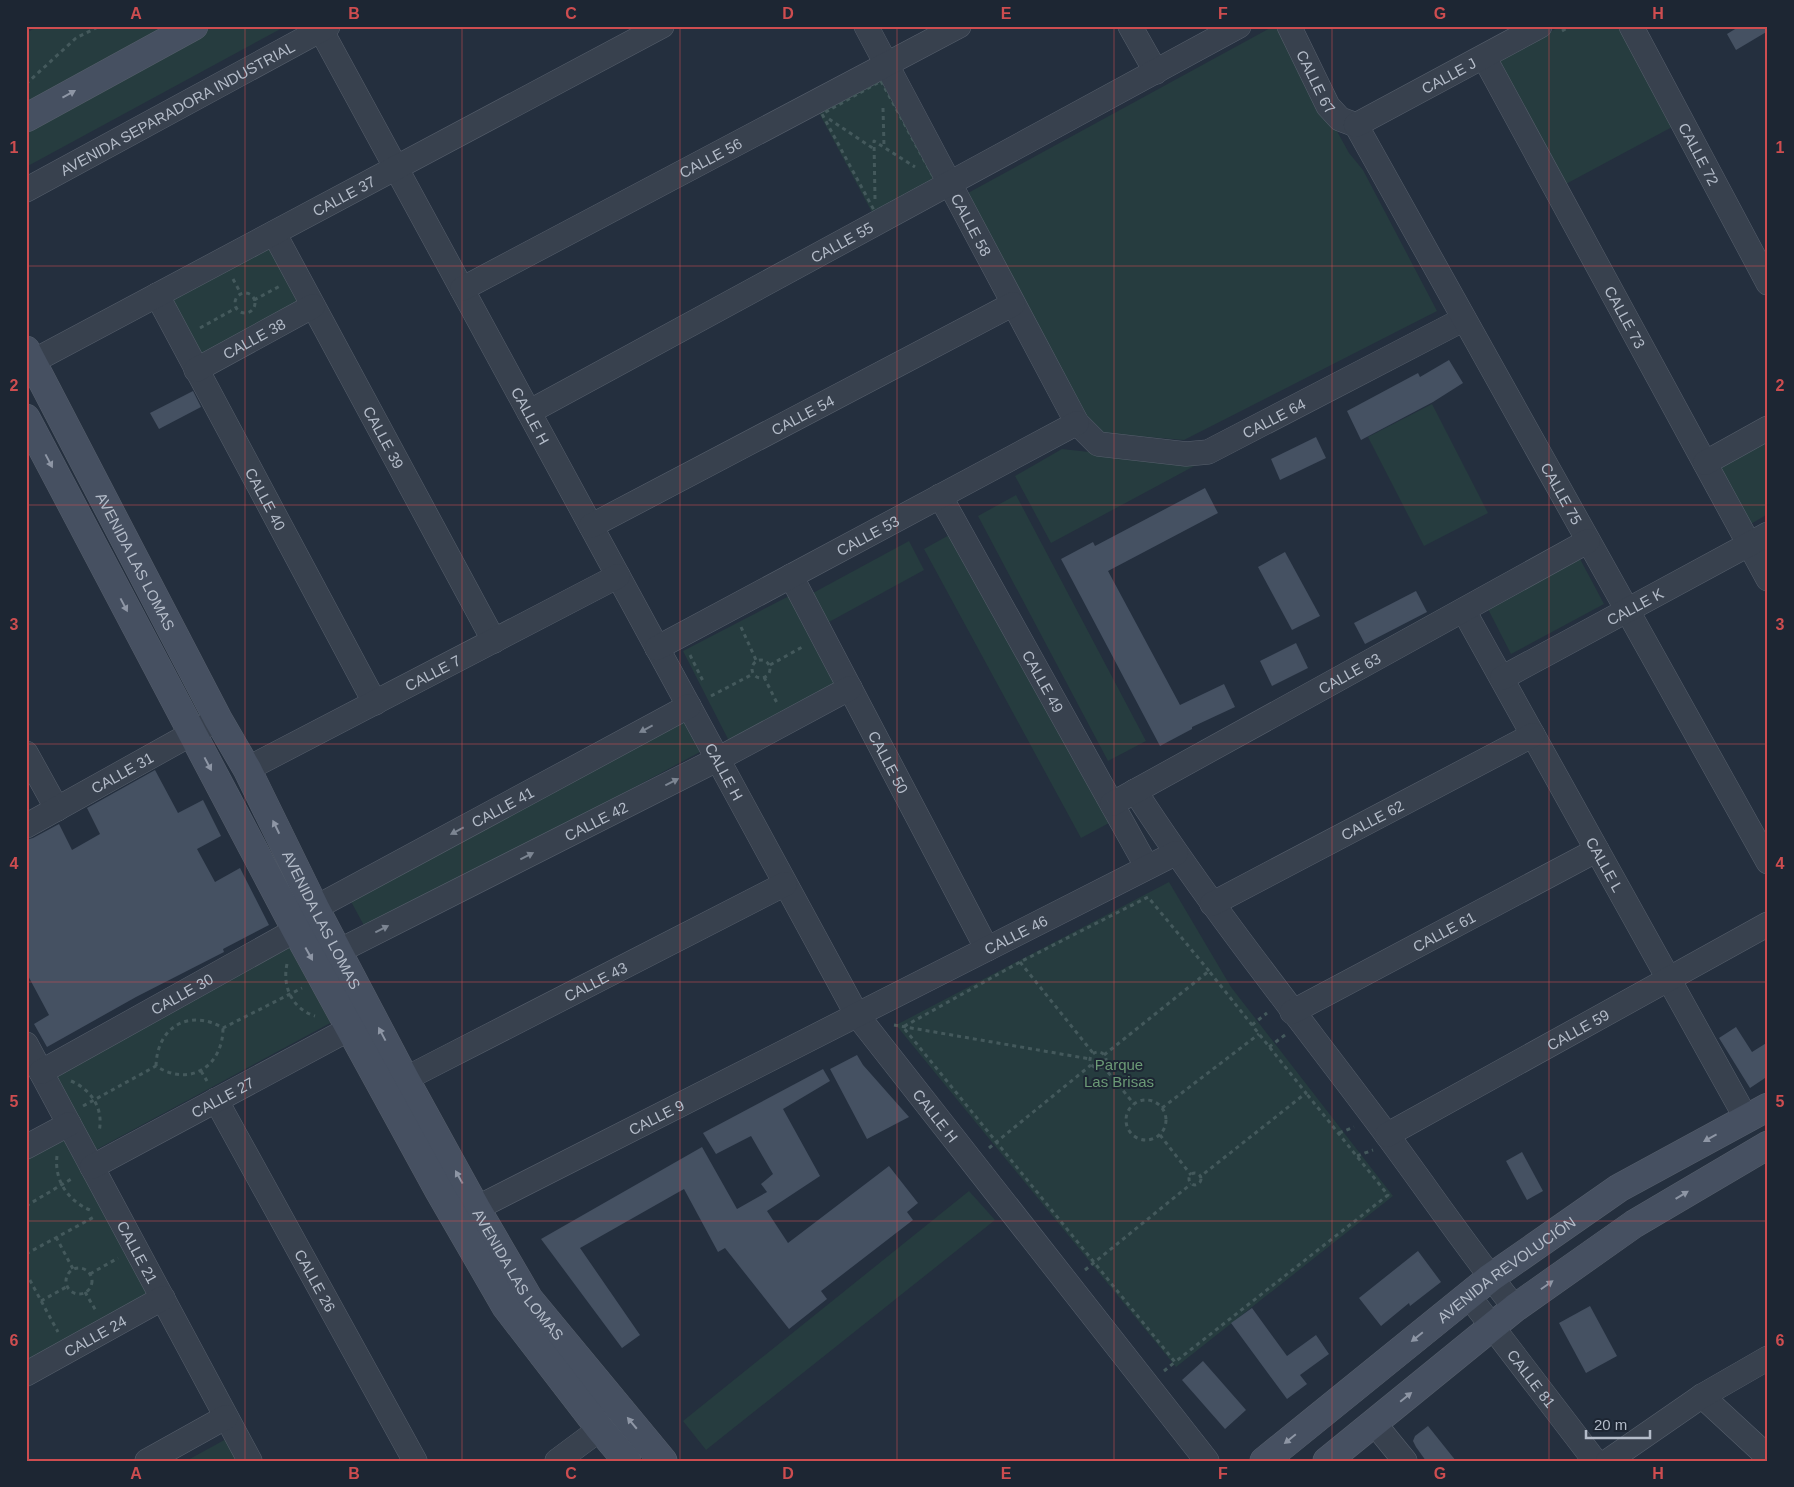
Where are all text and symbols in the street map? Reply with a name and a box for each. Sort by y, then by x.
text: A [130,5,142,22]
text: B [348,5,360,22]
text: C [565,5,577,22]
text: D [782,5,794,22]
text: E [1001,5,1012,22]
text: F [1218,5,1228,22]
text: G [1434,5,1446,22]
text: H [1652,5,1664,22]
street label: AVENIDA SEPARADORA INDUSTRIAL [57,37,297,178]
street label: CALLE 67 [1294,47,1339,117]
street label: CALLE J [1418,54,1479,97]
one-way arrow [62,90,76,98]
street label: CALLE 72 [1676,120,1723,188]
street label: CALLE 56 [676,134,745,181]
text: 1 [10,139,19,156]
text: 1 [1776,139,1785,156]
street label: CALLE 37 [310,172,378,219]
street label: CALLE 58 [948,190,995,259]
street label: CALLE 55 [808,218,876,266]
street label: CALLE 73 [1602,283,1649,351]
street label: CALLE 38 [220,314,288,362]
text: 2 [10,377,19,394]
text: 2 [1776,377,1785,394]
street label: CALLE H [508,384,553,447]
street label: CALLE 54 [768,391,837,438]
street label: CALLE 64 [1239,395,1308,441]
street label: CALLE 39 [360,403,408,471]
one-way arrow [45,454,53,468]
street label: CALLE 75 [1538,459,1586,527]
street label: CALLE 40 [242,465,289,533]
street label: AVENIDA LAS LOMAS [93,489,179,633]
street label: CALLE 53 [834,511,902,559]
street label: CALLE K [1604,584,1666,628]
one-way arrow [120,598,128,612]
text: 3 [10,616,19,633]
text: 3 [1776,616,1785,633]
street label: CALLE 49 [1019,647,1067,715]
street label: CALLE 63 [1315,649,1383,697]
street label: CALLE 7 [402,651,463,694]
one-way arrow [639,725,653,734]
street label: CALLE 50 [865,728,912,796]
street label: CALLE H [702,740,747,803]
street label: CALLE 31 [88,748,156,797]
one-way arrow [204,757,212,771]
one-way arrow [665,778,679,786]
street label: CALLE 41 [468,783,537,830]
street label: CALLE 62 [1338,796,1406,843]
street label: CALLE 42 [562,798,630,844]
one-way arrow [271,820,279,834]
one-way arrow [449,827,464,835]
street label: CALLE L [1583,834,1627,895]
street label: AVENIDA LAS LOMAS [280,848,364,992]
one-way arrow [520,852,534,860]
text: 4 [10,855,19,872]
text: 4 [1776,855,1785,872]
street label: CALLE 61 [1410,908,1478,955]
street label: CALLE 46 [981,911,1050,957]
one-way arrow [375,925,389,933]
one-way arrow [305,947,314,960]
street label: CALLE 43 [561,958,630,1004]
street label: CALLE 30 [148,970,216,1018]
street label: CALLE 59 [1544,1005,1612,1053]
one-way arrow [378,1027,386,1041]
park label: Parque Las Brisas [1084,1056,1154,1090]
street label: CALLE 27 [188,1073,257,1121]
street label: CALLE H [910,1086,962,1145]
text: 5 [10,1093,19,1110]
text: 5 [1776,1093,1785,1110]
street label: CALLE 9 [626,1096,687,1138]
one-way arrow [1703,1134,1716,1143]
one-way arrow [455,1169,463,1184]
one-way arrow [1676,1191,1689,1200]
street label: AVENIDA LAS LOMAS [470,1206,568,1343]
street label: AVENIDA REVOLUCIÓN [1434,1213,1578,1326]
street label: CALLE 21 [114,1218,161,1286]
street label: CALLE 26 [291,1246,339,1314]
one-way arrow [1540,1280,1554,1290]
street label: CALLE 24 [61,1312,129,1360]
text: 6 [10,1332,19,1349]
one-way arrow [1410,1332,1423,1343]
text: 6 [1776,1332,1785,1349]
street label: CALLE 81 [1504,1346,1559,1411]
one-way arrow [1399,1391,1412,1402]
scale bar [1586,1407,1650,1439]
text: 20 m [1594,1416,1627,1433]
one-way arrow [627,1417,638,1430]
one-way arrow [1284,1434,1297,1445]
text: A [130,1465,142,1482]
text: B [348,1465,360,1482]
text: C [565,1465,577,1482]
text: D [782,1465,794,1482]
text: E [1001,1465,1012,1482]
text: F [1218,1465,1228,1482]
text: G [1434,1465,1446,1482]
text: H [1652,1465,1664,1482]

